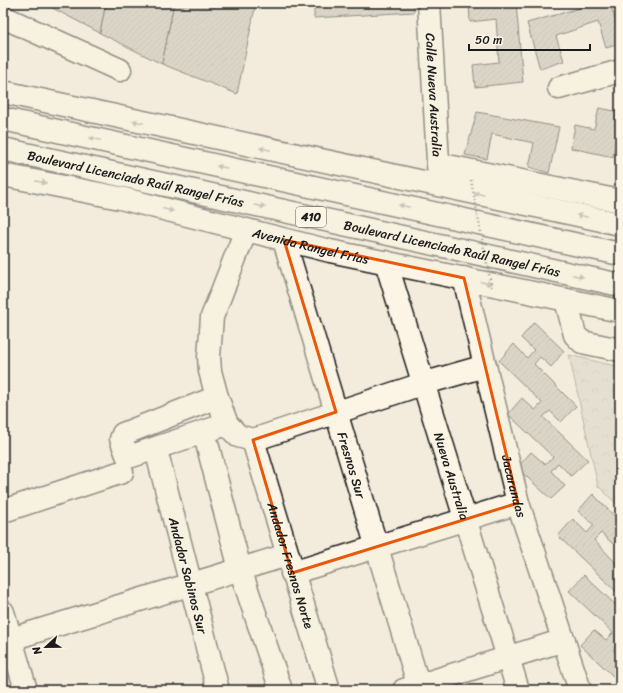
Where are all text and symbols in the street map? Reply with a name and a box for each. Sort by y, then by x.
scale bar [469,26,590,52]
text: 50 m [475,29,502,51]
street label: Calle Nueva Australia [419,32,449,158]
one-way arrow [131,119,144,125]
one-way arrow [89,135,102,141]
street label: Boulevard Licenciado Raúl Rangel Frías [25,144,246,214]
one-way arrow [259,146,271,152]
one-way arrow [216,163,229,169]
one-way arrow [35,180,47,186]
one-way arrow [473,191,486,197]
one-way arrow [254,203,266,209]
one-way arrow [398,203,410,209]
one-way arrow [162,207,174,213]
road number: 410 [296,207,326,227]
one-way arrow [576,212,588,218]
street label: Boulevard Licenciado Raúl Rangel Frías [342,213,563,284]
street label: Avenida Rangel Frías [249,221,371,271]
one-way arrow [572,273,584,279]
one-way arrow [480,281,492,287]
street label: Fresnos Sur [331,429,373,502]
street label: Nueva Australia [427,429,476,524]
street label: Jacarandas [495,451,533,521]
street label: Andador Fresnos Norte [260,498,321,632]
street label: Andador Sabinos Sur [162,513,214,637]
north arrow [26,627,66,667]
text: N [27,643,48,659]

